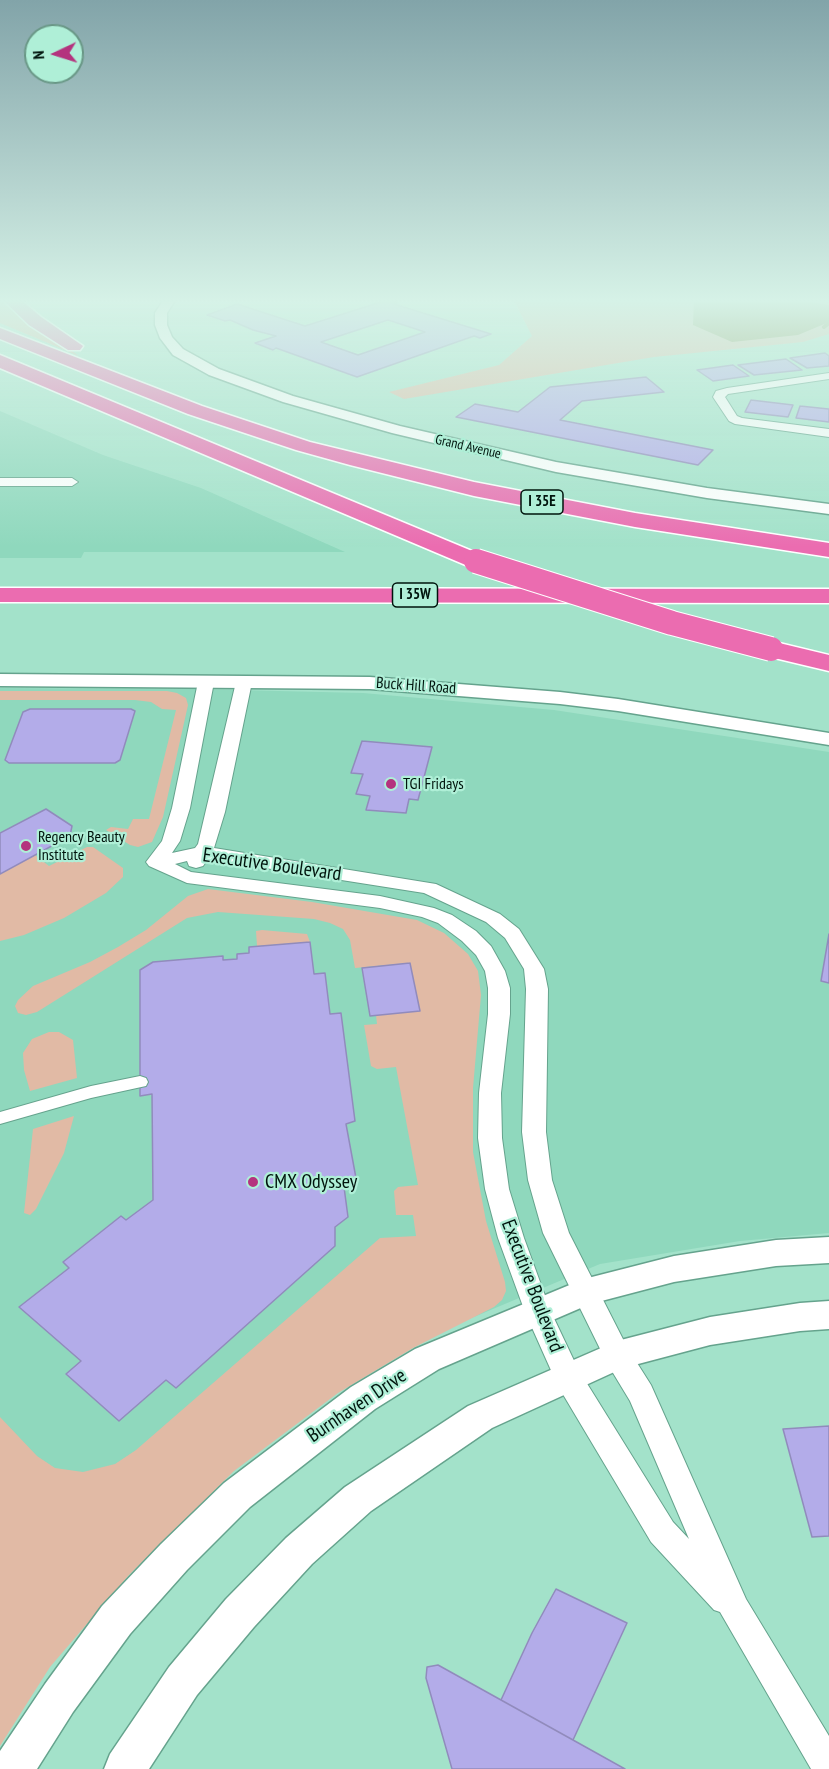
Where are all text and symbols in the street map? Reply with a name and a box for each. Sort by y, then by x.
north arrow [24,24,84,84]
text: N [28,50,48,60]
street label: Grand Avenue [434,431,502,463]
road number: I 35E [521,490,563,514]
road number: I 35W [392,583,438,607]
street label: Buck Hill Road [375,674,457,698]
place label: TGI Fridays [403,774,464,794]
marker: TGI Fridays [384,777,398,791]
place label: Regency Beauty Institute [38,827,125,865]
marker: Regency Beauty Institute [19,839,33,853]
street label: Executive Boulevard [201,843,343,887]
place label: CMX Odyssey [265,1170,357,1194]
marker: CMX Odyssey [246,1175,260,1189]
street label: Executive Boulevard [496,1217,568,1355]
street label: Burnhaven Drive [303,1364,411,1448]

